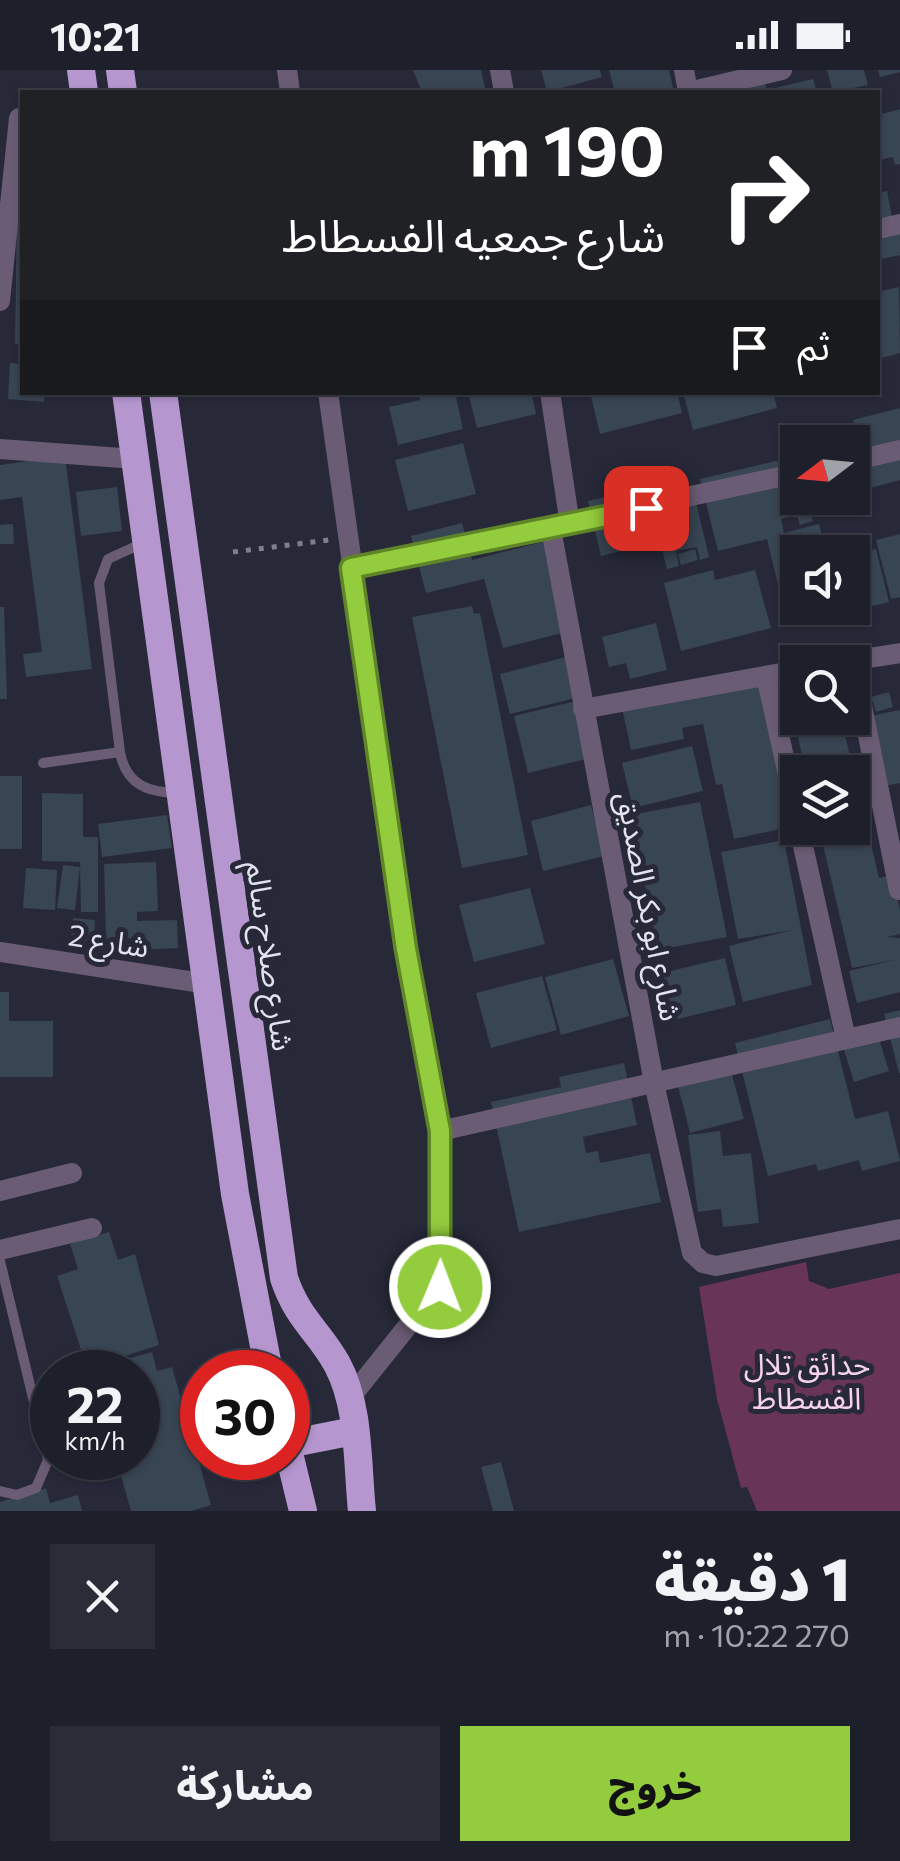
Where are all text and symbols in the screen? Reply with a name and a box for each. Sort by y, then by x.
text: 10:21 [50,12,141,59]
text: 190 m [469,105,665,190]
icon: right [700,130,830,260]
text: شارع جمعيه الفسطاط [282,206,665,261]
icon: arrive [722,320,777,375]
text: ثم [797,321,830,368]
north arrow [780,425,870,515]
map controls [780,425,870,845]
pin [604,466,689,551]
icon: arrive [619,481,674,536]
button: sound [780,535,870,625]
button: search [780,645,870,735]
button: layers [780,755,870,845]
street label: شارع ابو بكر الصديق [605,788,691,1025]
street label: شارع صلاح سالم [233,859,304,1054]
street label: شارع 2 [65,914,152,970]
position arrow [388,1235,492,1339]
park label: حدائق تلال الفسطاط [744,1344,870,1415]
speed limit sign: 30 [180,1350,310,1480]
text: 22 [67,1372,123,1433]
text: km/h [65,1425,125,1455]
text: 1 دقيقة [654,1540,850,1613]
button: close [50,1544,155,1649]
text: 270 m · 10:22 [663,1614,850,1654]
button: مشاركة [50,1726,440,1841]
button: خروج [460,1726,850,1841]

